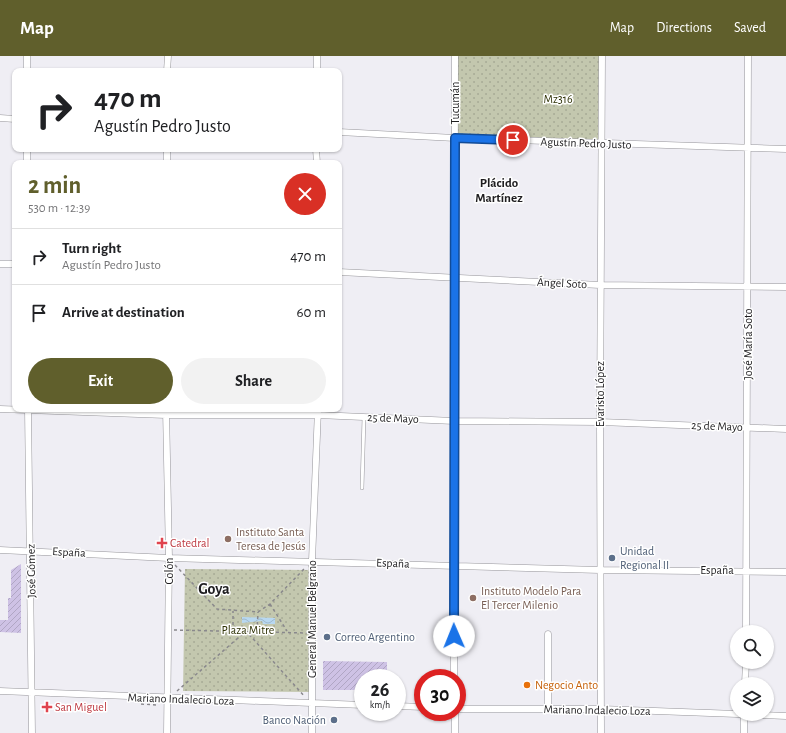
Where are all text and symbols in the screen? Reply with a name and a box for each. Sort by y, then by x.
text: Map [20,19,54,38]
text: Map [610,21,634,35]
text: Directions [656,21,712,35]
text: Saved [734,21,766,35]
street label: Tucumán [449,82,461,124]
icon: right [28,84,80,136]
text: 470 m [94,85,162,113]
park label: Mz316 [543,93,573,105]
text: Agustín Pedro Justo [94,118,231,136]
pin [496,123,530,157]
icon: arrive [502,129,524,151]
street label: Agustín Pedro Justo [540,135,632,151]
button: close [284,173,326,215]
text: 2 min [28,174,81,198]
district label: Plácido Martínez [475,177,523,205]
text: 530 m · 12:39 [28,202,90,215]
text: Turn right [62,241,121,256]
icon: right [28,246,50,268]
text: 470 m [290,249,326,264]
text: Agustín Pedro Justo [62,259,161,272]
street label: Ángel Soto [537,275,588,290]
icon: arrive [28,302,50,324]
text: Arrive at destination [62,305,185,320]
text: 60 m [297,305,326,320]
street label: José María Soto [742,308,754,380]
button: Exit [28,358,173,404]
button: Share [181,358,326,404]
street label: Evaristo López [594,361,606,427]
street label: 25 de Mayo [367,411,419,426]
street label: 25 de Mayo [691,419,743,434]
place label: Instituto Santa Teresa de Jesús [236,526,306,552]
marker: Instituto Santa Teresa de Jesús [223,534,233,544]
place label: Catedral [170,537,209,549]
marker: Catedral [157,538,167,548]
street label: José Gómez [25,544,37,598]
street label: España [52,545,86,559]
place label: Unidad Regional II [620,545,669,571]
marker: Unidad Regional II [607,553,617,563]
street label: España [376,556,410,570]
street label: Colón [163,558,175,584]
street label: General Manuel Belgrano [306,560,318,678]
street label: España [700,564,734,576]
district label: Goya [198,581,230,598]
place label: Instituto Modelo Para El Tercer Milenio [481,585,582,611]
marker: Instituto Modelo Para El Tercer Milenio [468,593,478,603]
position arrow [433,615,475,657]
park label: Plaza Mitre [222,624,274,636]
map controls [730,625,774,721]
button: search [730,625,774,669]
place label: Correo Argentino [335,631,415,643]
marker: Correo Argentino [322,632,332,642]
speed limit sign: 30 [414,669,466,721]
button: layers [730,677,774,721]
place label: Negocio Anto [535,679,598,691]
text: 26 [370,680,390,700]
marker: Negocio Anto [522,680,532,690]
street label: Mariano Indalecio Loza [127,691,235,707]
text: km/h [370,700,390,710]
place label: San Miguel [55,701,107,713]
marker: San Miguel [42,702,52,712]
street label: Mariano Indalecio Loza [543,703,651,717]
place label: Banco Nación [262,714,326,726]
marker: Banco Nación [329,715,339,725]

